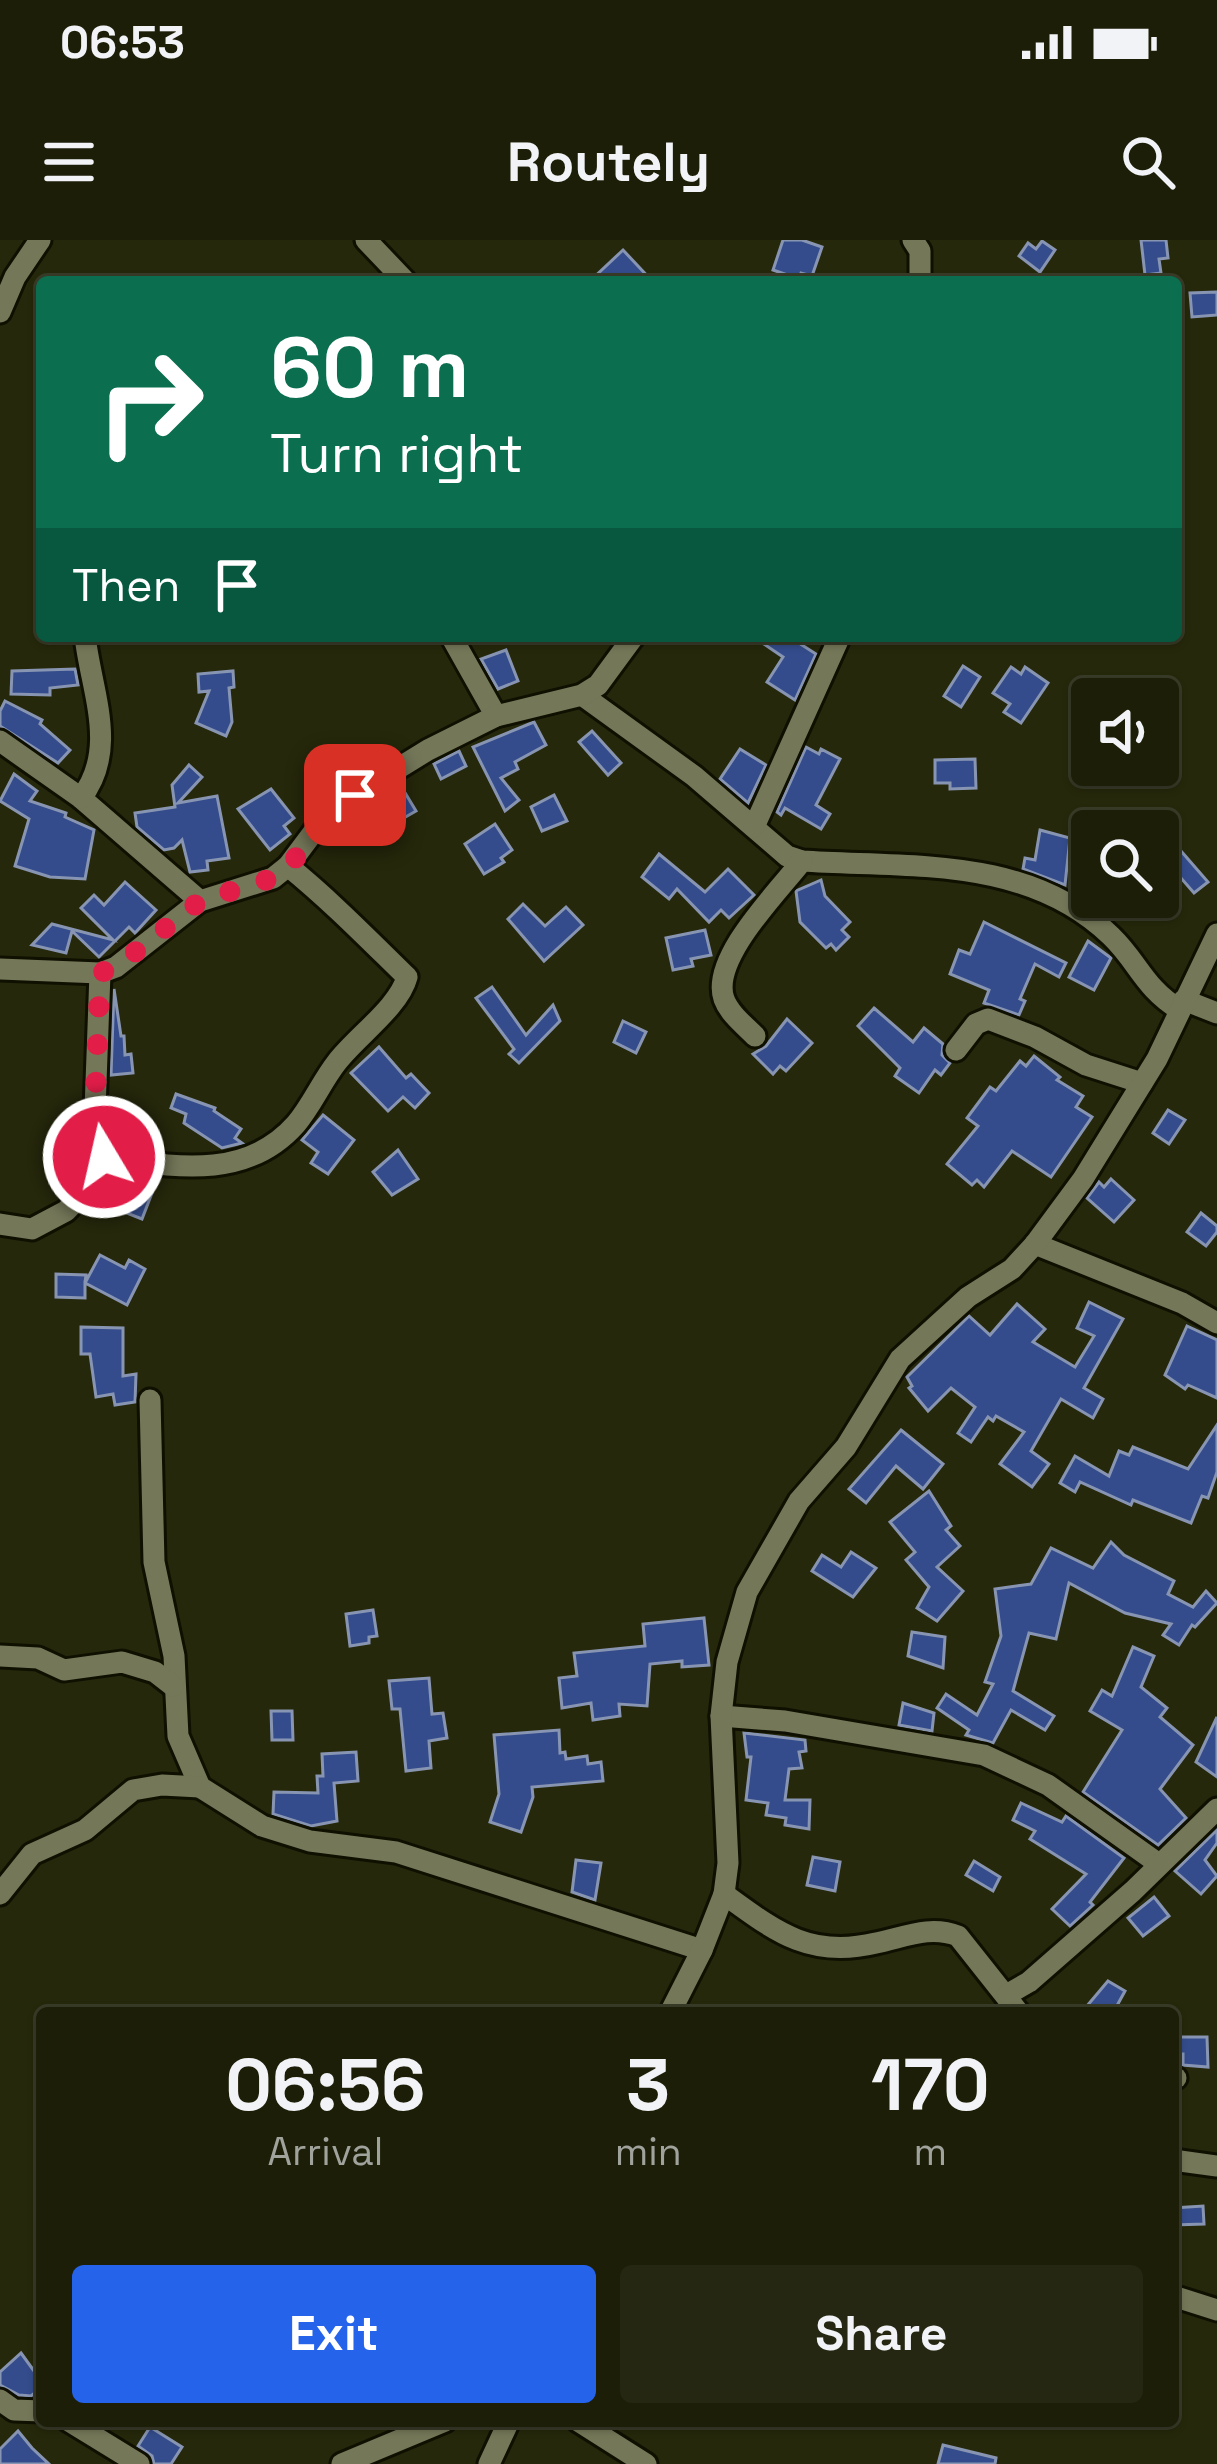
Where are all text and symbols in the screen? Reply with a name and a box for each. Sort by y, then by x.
text: 06:53 [60,14,185,71]
text: Routely [507,128,710,197]
icon: menu [36,129,102,195]
icon: search [1115,129,1181,195]
text: 60 m [270,314,469,422]
icon: right [72,324,228,480]
text: Turn right [270,419,523,488]
icon: arrive [204,552,270,618]
text: Then [72,557,180,614]
map controls [1071,678,1179,918]
button: sound [1071,678,1179,786]
pin [304,744,406,846]
icon: arrive [322,762,388,828]
button: search [1071,810,1179,918]
position arrow [41,1094,167,1220]
text: 06:56 [225,2039,426,2131]
text: 3 [626,2039,670,2131]
text: 170 [871,2039,990,2131]
text: Arrival [267,2127,383,2176]
text: min [615,2127,682,2176]
text: m [914,2127,947,2176]
button: Exit [72,2265,596,2403]
button: Share [620,2265,1143,2403]

